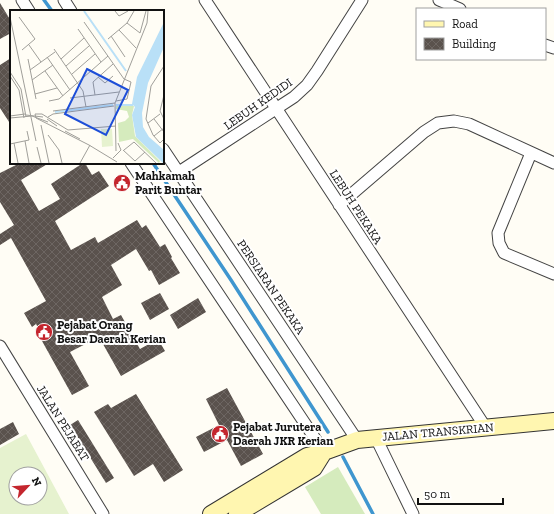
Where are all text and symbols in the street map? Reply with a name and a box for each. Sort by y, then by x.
legend [416,8,546,60]
inset map [10,10,164,164]
text: Road [452,17,478,31]
text: Building [452,37,496,51]
street label: LEBUH KEDIDI [221,75,295,133]
street label: LEBUH PEKAKA [327,167,385,247]
place label: Mahkamah Parit Buntar [135,169,203,197]
public building icon: Mahkamah Parit Buntar [112,173,132,193]
street label: PERSIARAN PEKAKA [234,237,308,337]
place label: Pejabat Orang Besar Daerah Kerian [57,318,166,346]
public building icon: Pejabat Orang Besar Daerah Kerian [34,322,54,342]
street label: JALAN PEJABAT [34,382,92,464]
place label: Pejabat Jurutera Daerah JKR Kerian [233,420,333,448]
street label: JALAN TRANSKRIAN [382,420,495,444]
public building icon: Pejabat Jurutera Daerah JKR Kerian [210,424,230,444]
north arrow [8,466,48,506]
text: N [29,475,44,489]
scale bar [418,480,503,506]
text: 50 m [424,487,451,501]

